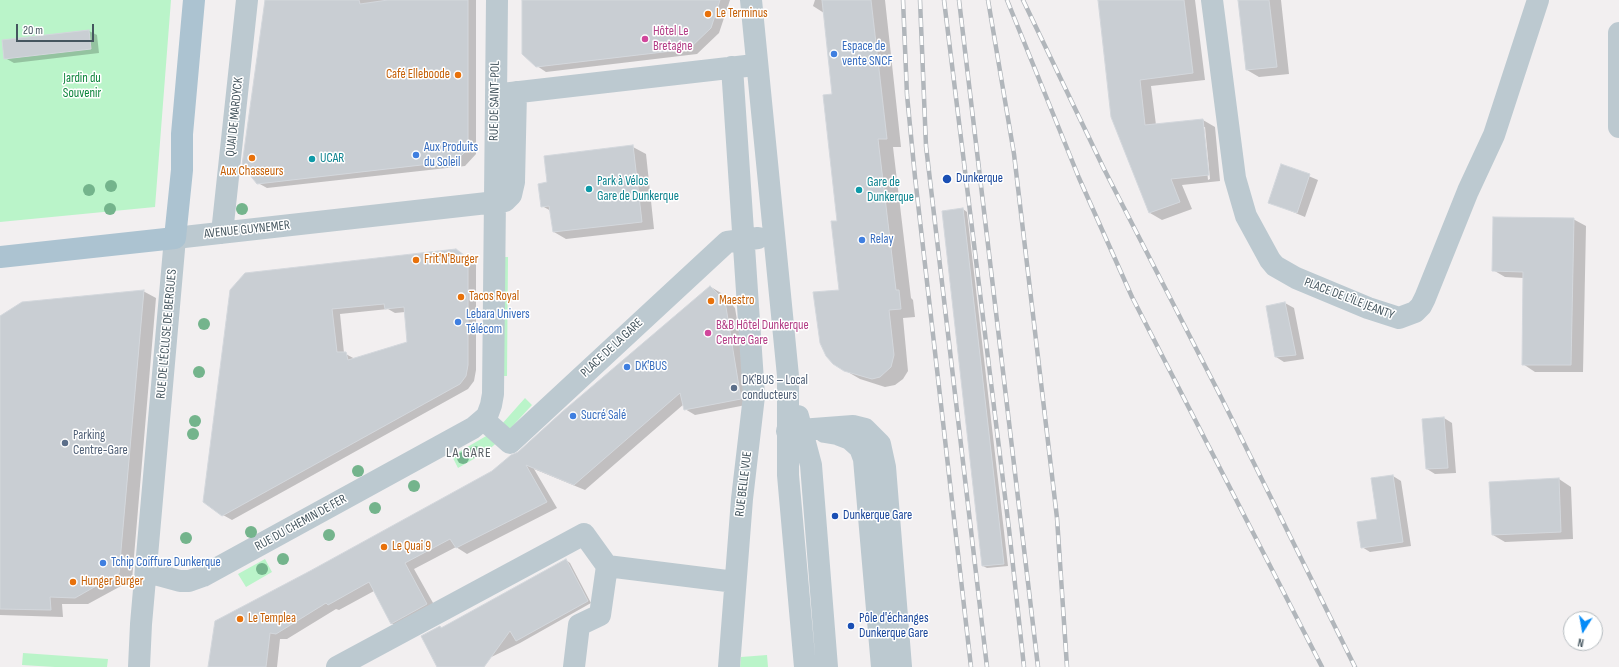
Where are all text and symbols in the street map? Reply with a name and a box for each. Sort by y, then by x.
place label: Le Terminus [716,6,768,22]
marker: Le Terminus [703,9,713,19]
scale bar [18,16,96,42]
text: 20 m [23,23,43,38]
place label: Hôtel Le Bretagne [653,24,692,55]
marker: Hôtel Le Bretagne [640,34,650,44]
place label: Espace de vente SNCF [842,39,893,70]
marker: Espace de vente SNCF [829,49,839,59]
street label: RUE DE SAINT-POL [487,61,503,141]
place label: Café Elleboode [386,67,450,83]
marker: Café Elleboode [453,70,463,80]
park label: Jardin du Souvenir [63,71,101,102]
street label: QUAI DE MARDYCK [223,77,247,157]
place label: Aux Produits du Soleil [424,140,478,171]
marker: Aux Produits du Soleil [411,150,421,160]
place label: UCAR [320,151,344,167]
marker: Aux Chasseurs [247,153,257,163]
marker: UCAR [307,154,317,164]
place label: Aux Chasseurs [221,164,283,180]
place label: Dunkerque [956,171,1003,187]
marker: Dunkerque [941,173,953,185]
place label: Park à Vélos Gare de Dunkerque [597,174,679,205]
place label: Gare de Dunkerque [867,175,914,206]
marker: Park à Vélos Gare de Dunkerque [584,184,594,194]
marker: Gare de Dunkerque [854,185,864,195]
street label: AVENUE GUYNEMER [203,218,291,242]
place label: Relay [870,232,893,248]
marker: Relay [857,235,867,245]
place label: Frit'N'Burger [424,252,478,268]
marker: Frit'N'Burger [411,255,421,265]
street label: RUE DE L'ÉCLUSE DE BERGUES [154,269,180,399]
street label: PLACE DE L'ÎLE JEANTY [1302,275,1396,323]
place label: Tacos Royal [469,289,519,305]
marker: Tacos Royal [456,292,466,302]
place label: Maestro [719,293,755,309]
marker: Maestro [706,296,716,306]
place label: Lebara Univers Télécom [466,307,530,338]
street label: PLACE DE LA GARE [578,315,646,381]
marker: Lebara Univers Télécom [453,317,463,327]
place label: B&B Hôtel Dunkerque Centre Gare [716,318,809,349]
marker: B&B Hôtel Dunkerque Centre Gare [703,328,713,338]
place label: DK'BUS [635,359,667,375]
marker: DK'BUS [622,362,632,372]
place label: DK'BUS – Local conducteurs [742,373,808,404]
marker: DK'BUS – Local conducteurs [729,383,739,393]
place label: Sucré Salé [581,408,626,424]
marker: Sucré Salé [568,411,578,421]
place label: Parking Centre-Gare [73,428,128,459]
marker: Parking Centre-Gare [60,438,70,448]
district label: LA GARE [446,445,492,461]
street label: RUE BELLE VUE [732,450,756,518]
street label: RUE DU CHEMIN DE FER [252,491,350,555]
place label: Dunkerque Gare [843,508,912,524]
marker: Dunkerque Gare [830,511,840,521]
place label: Le Quai 9 [392,539,431,555]
marker: Le Quai 9 [379,542,389,552]
place label: Tchip Coiffure Dunkerque [111,555,221,571]
marker: Tchip Coiffure Dunkerque [98,558,108,568]
place label: Hunger Burger [81,574,143,590]
marker: Hunger Burger [68,577,78,587]
place label: Le Templea [248,611,296,627]
place label: Pôle d'échanges Dunkerque Gare [859,611,929,642]
north arrow [1563,611,1603,651]
marker: Le Templea [235,614,245,624]
marker: Pôle d'échanges Dunkerque Gare [846,621,856,631]
text: N [1577,635,1585,649]

